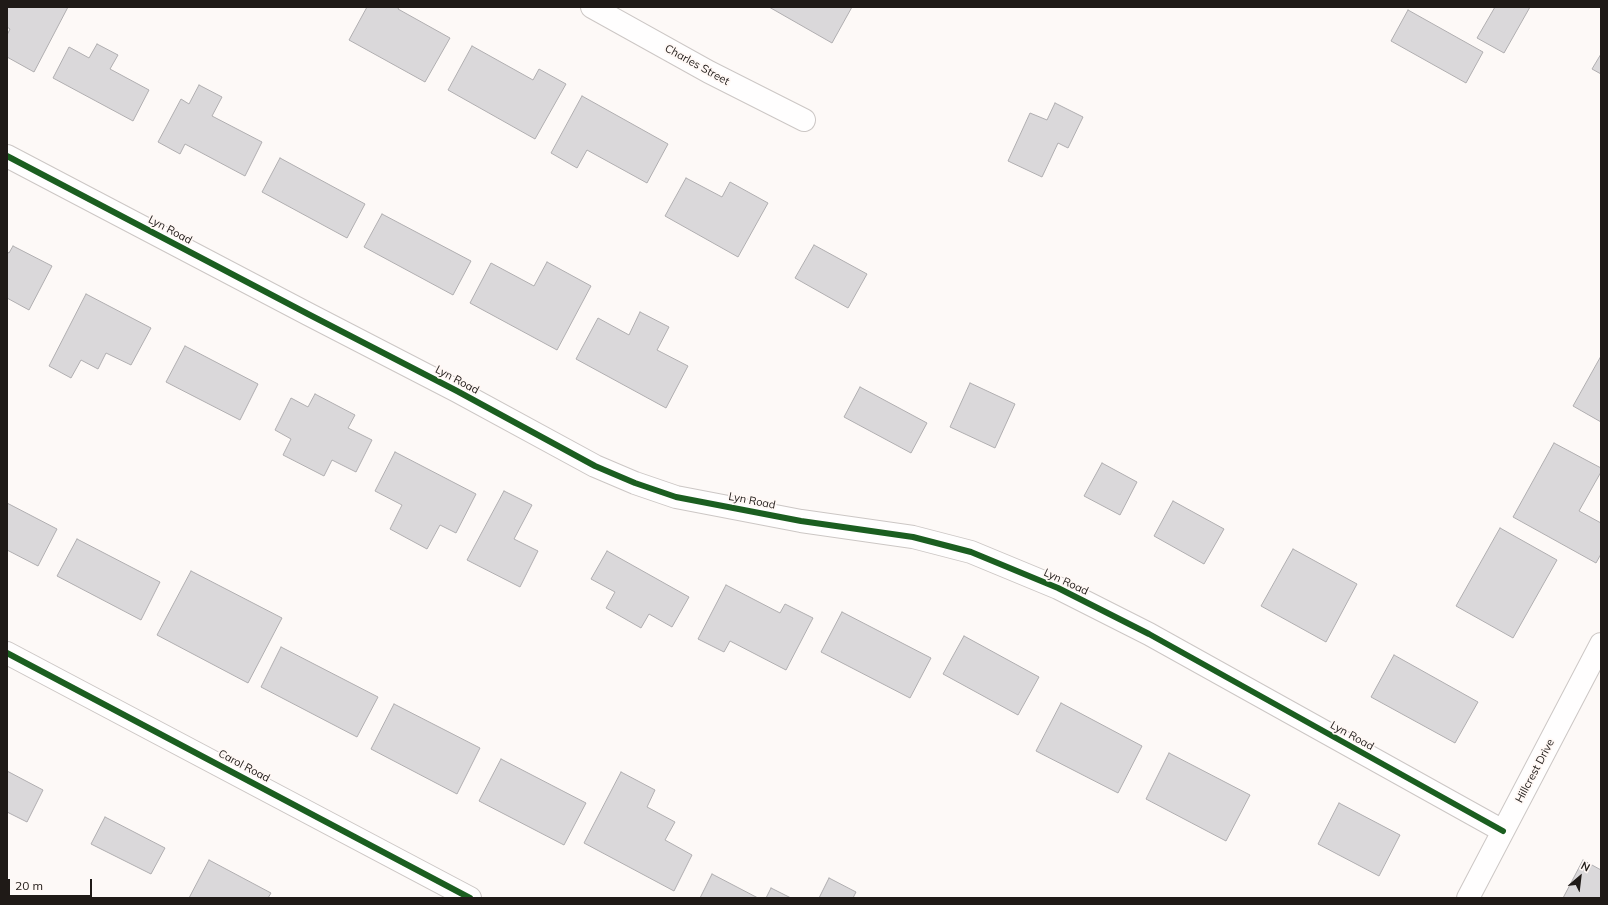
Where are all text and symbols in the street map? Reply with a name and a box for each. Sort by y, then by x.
street label: Charles Street [662,42,732,88]
street label: Lyn Road [146,213,194,247]
street label: Lyn Road [433,363,481,397]
street label: Lyn Road [727,490,777,512]
street label: Lyn Road [1042,566,1090,598]
street label: Lyn Road [1328,719,1376,753]
street label: Hillcrest Drive [1513,737,1557,805]
street label: Carol Road [216,747,272,785]
north arrow [1560,857,1600,897]
text: N [1579,858,1593,875]
scale bar [10,871,94,897]
text: 20 m [15,878,43,893]

